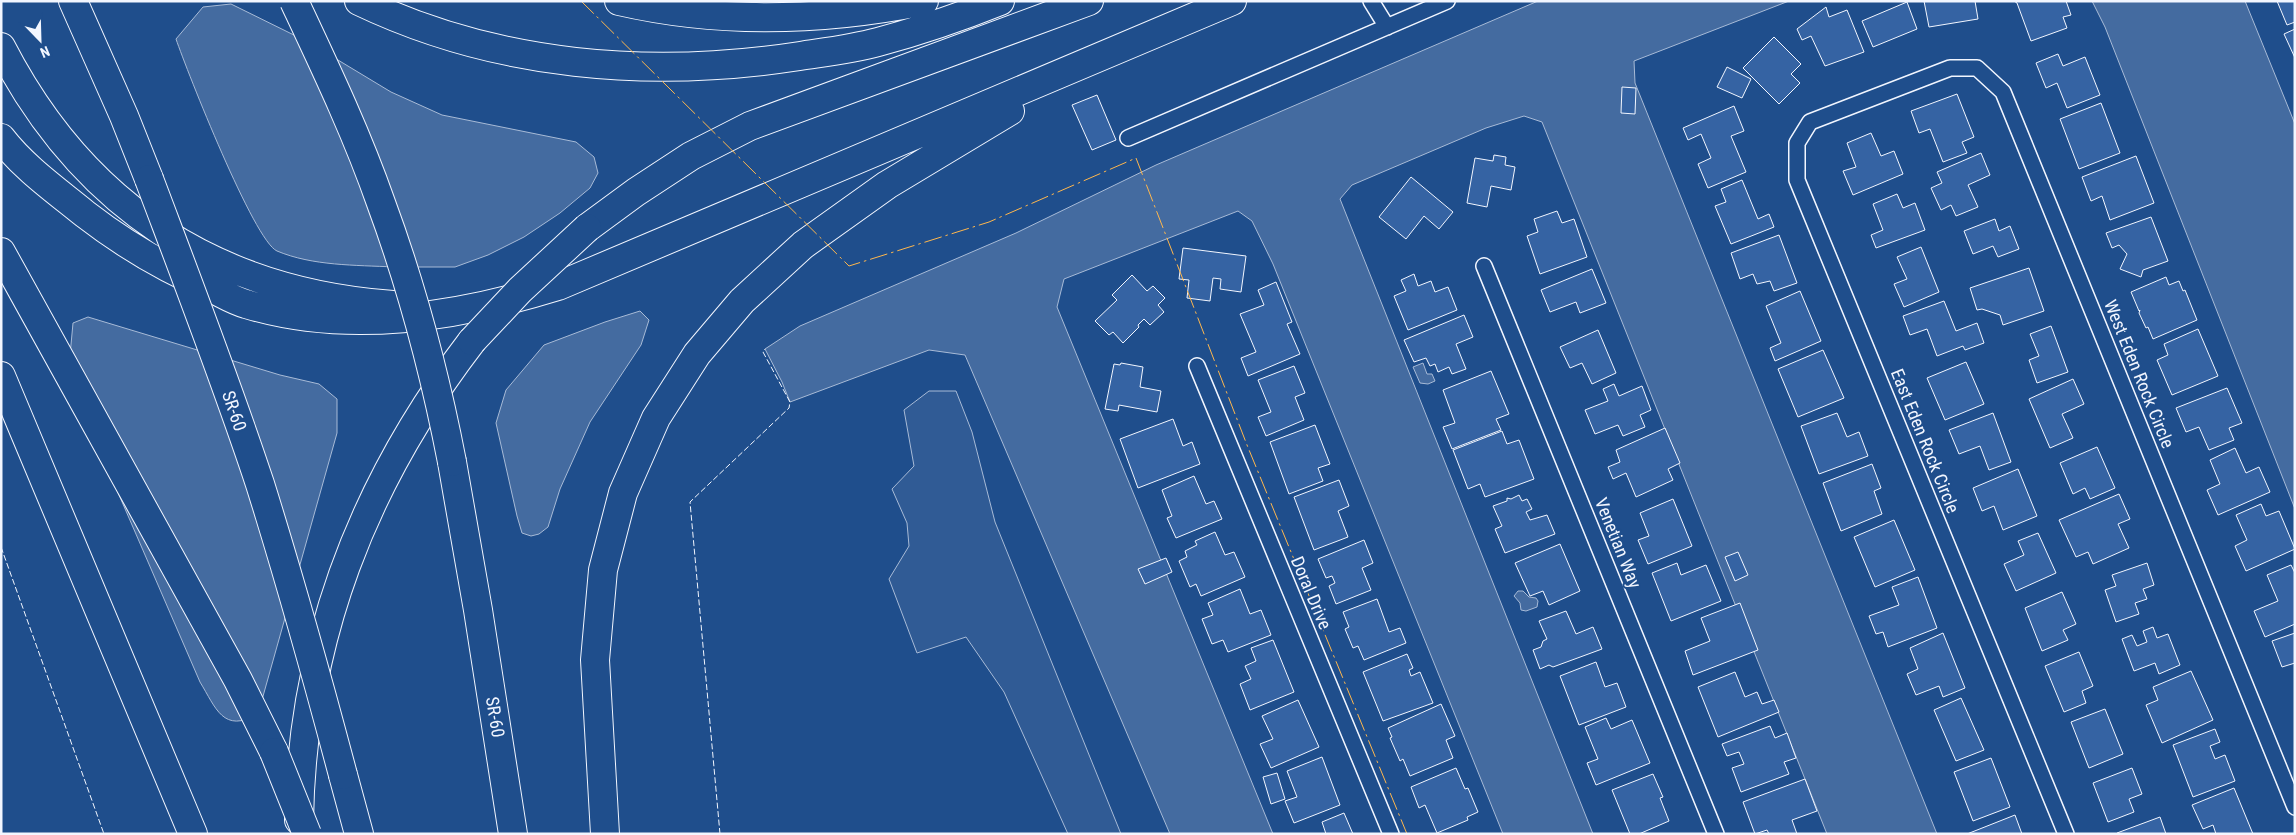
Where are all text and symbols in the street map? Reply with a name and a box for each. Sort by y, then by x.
north arrow [15,15,65,65]
text: N [38,43,52,61]
street label: West Eden Rock Circle [2100,297,2179,451]
street label: East Eden Rock Circle [1887,366,1964,516]
street label: SR-60 [218,388,251,434]
street label: Venetian Way [1591,495,1646,592]
street label: Doral Drive [1287,553,1336,632]
street label: SR-60 [482,695,509,739]

